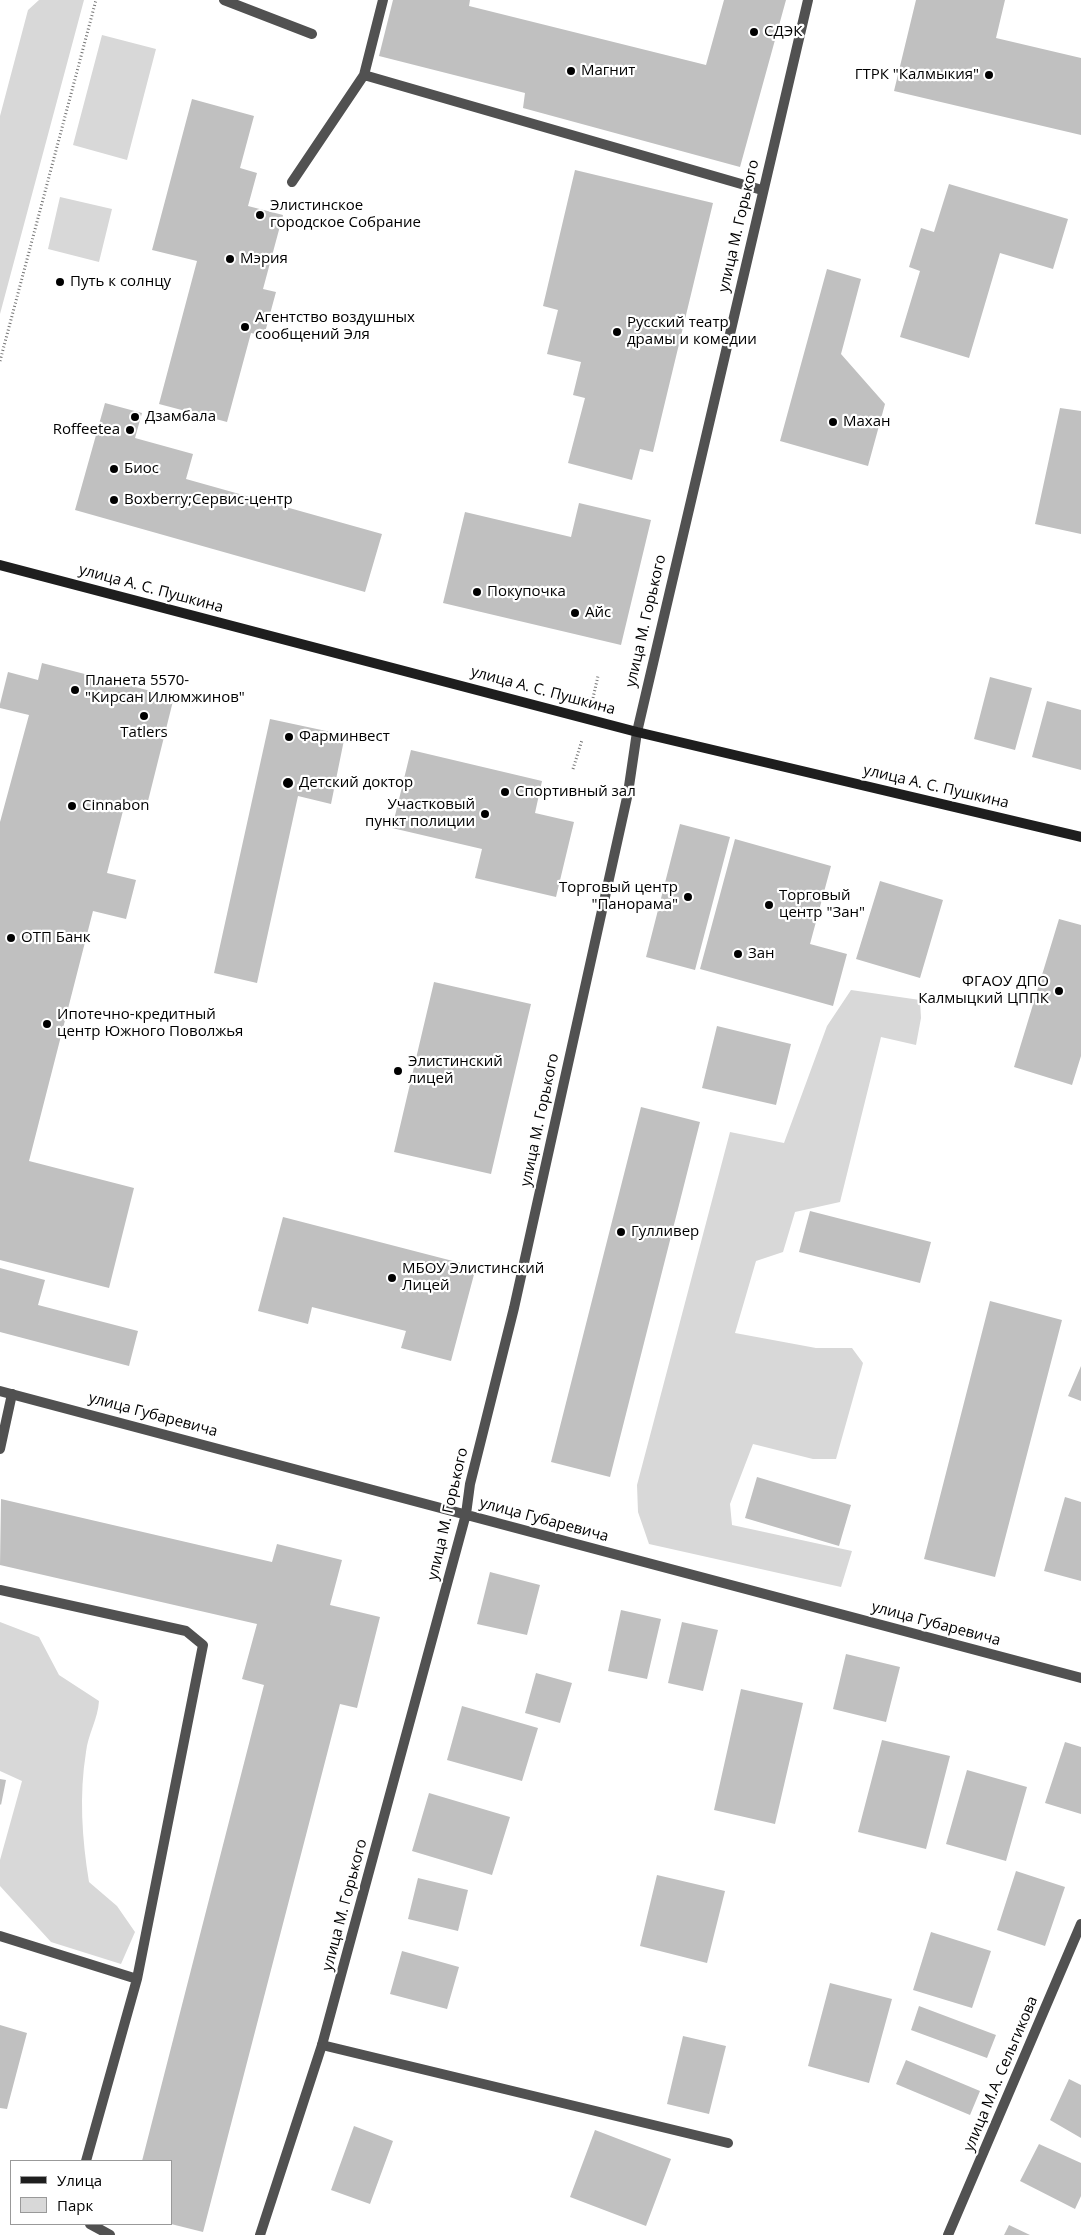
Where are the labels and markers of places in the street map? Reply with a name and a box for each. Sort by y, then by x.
place label: СДЭК [764,23,802,41]
marker: СДЭК [748,26,760,38]
place label: Магнит [581,62,635,80]
marker: Магнит [565,65,577,77]
place label: ГТРК "Калмыкия" [855,66,979,84]
marker: ГТРК "Калмыкия" [983,69,995,81]
place label: Элистинское городское Собрание [270,197,421,232]
marker: Элистинское городское Собрание [254,209,266,221]
place label: Мэрия [240,250,288,268]
marker: Мэрия [224,253,236,265]
place label: Путь к солнцу [70,273,171,291]
marker: Путь к солнцу [54,276,66,288]
place label: Агентство воздушных сообщений Эля [255,309,415,344]
place label: Русский театр драмы и комедии [627,314,757,349]
marker: Агентство воздушных сообщений Эля [239,321,251,333]
marker: Русский театр драмы и комедии [611,326,623,338]
place label: Дзамбала [145,408,216,426]
marker: Дзамбала [129,411,141,423]
place label: Махан [843,413,891,431]
marker: Махан [827,416,839,428]
place label: Roffeetea [53,421,120,439]
marker: Roffeetea [124,424,136,436]
place label: Биос [124,460,159,478]
marker: Биос [108,463,120,475]
place label: Boxberry;Сервис-центр [124,491,293,509]
marker: Boxberry;Сервис-центр [108,494,120,506]
place label: Покупочка [487,583,566,601]
marker: Покупочка [471,586,483,598]
place label: Айс [585,604,611,622]
marker: Айс [569,607,581,619]
place label: Планета 5570- "Кирсан Илюмжинов" [85,672,245,707]
marker: Планета 5570- "Кирсан Илюмжинов" [69,684,81,696]
marker: Tatlers [138,710,150,722]
place label: Tatlers [120,724,168,742]
place label: Фарминвест [299,728,390,746]
marker: Фарминвест [283,731,295,743]
place label: Детский доктор [299,774,413,792]
marker: Детский доктор [281,776,295,790]
place label: Спортивный зал [515,783,636,801]
marker: Спортивный зал [499,786,511,798]
place label: Участковый пункт полиции [365,796,475,831]
place label: Cinnabon [82,797,149,815]
marker: Cinnabon [66,800,78,812]
marker: Участковый пункт полиции [479,808,491,820]
place label: Торговый центр "Панорама" [559,879,678,914]
place label: Торговый центр "Зан" [779,887,865,922]
marker: Торговый центр "Панорама" [682,891,694,903]
marker: Торговый центр "Зан" [763,899,775,911]
place label: ОТП Банк [21,929,90,947]
marker: ОТП Банк [5,932,17,944]
place label: Зан [748,945,775,963]
marker: Зан [732,948,744,960]
place label: ФГАОУ ДПО Калмыцкий ЦППК [918,973,1049,1008]
marker: ФГАОУ ДПО Калмыцкий ЦППК [1053,985,1065,997]
place label: Ипотечно-кредитный центр Южного Поволжья [57,1006,243,1041]
marker: Ипотечно-кредитный центр Южного Поволжья [41,1018,53,1030]
place label: Элистинский лицей [408,1053,503,1088]
marker: Элистинский лицей [392,1065,404,1077]
place label: Гулливер [631,1223,699,1241]
marker: Гулливер [615,1226,627,1238]
place label: МБОУ Элистинский Лицей [402,1260,544,1295]
marker: МБОУ Элистинский Лицей [386,1272,398,1284]

